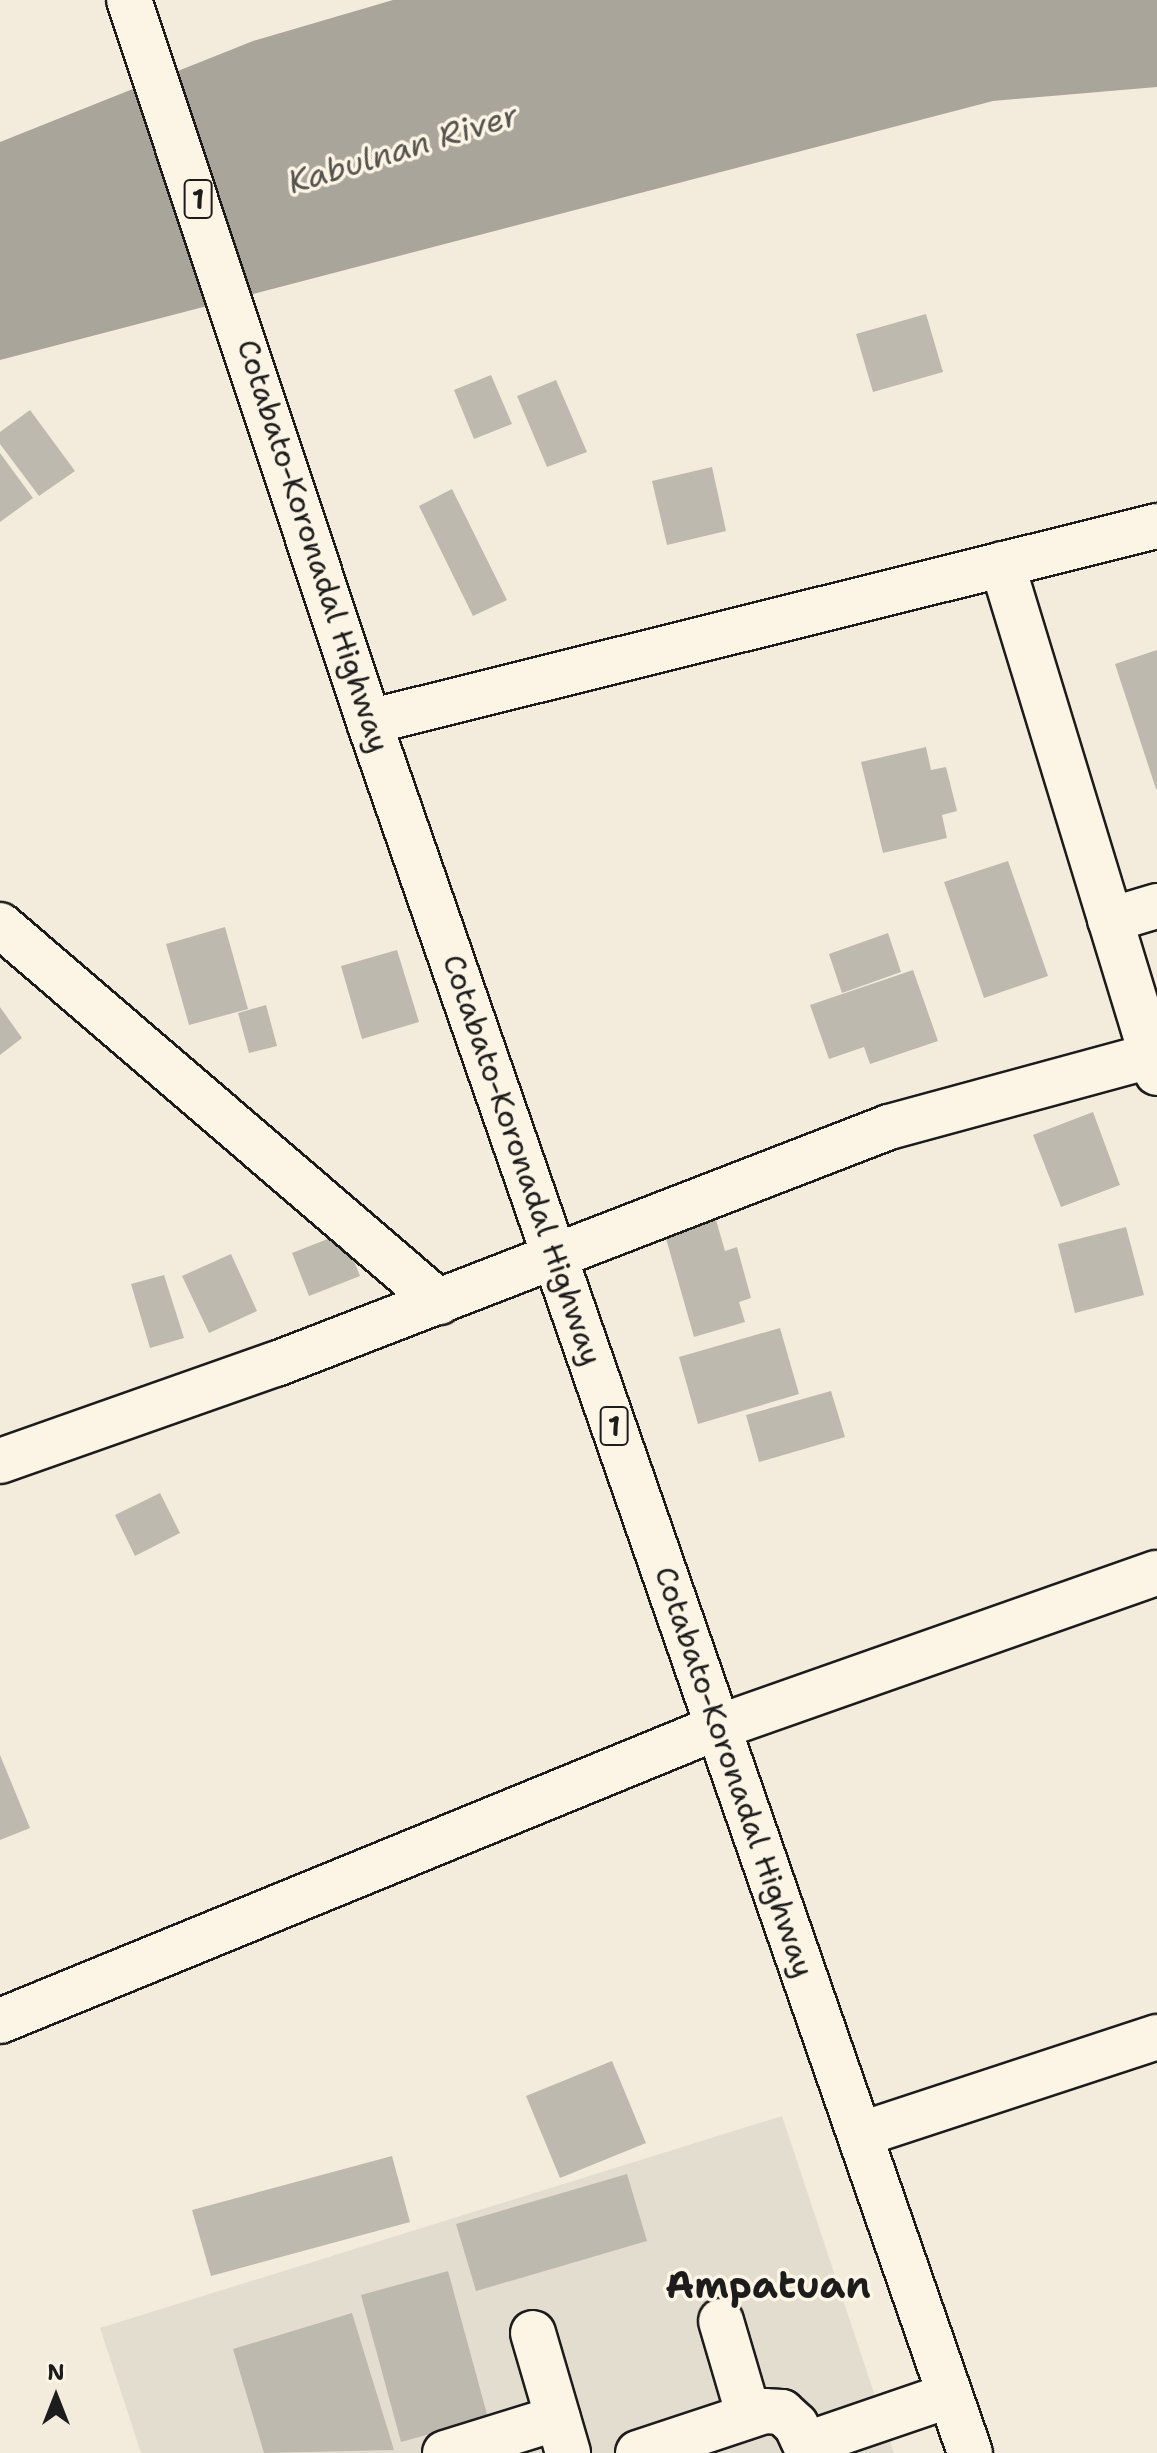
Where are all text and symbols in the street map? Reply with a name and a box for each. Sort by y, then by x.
water label: Kabulnan River [283,96,523,202]
road number: 1 [182,175,214,223]
street label: Cotabato-Koronadal Highway [229,335,397,757]
street label: Cotabato-Koronadal Highway [435,950,609,1370]
road number: 1 [598,1402,630,1450]
street label: Cotabato-Koronadal Highway [647,1562,821,1982]
district label: Ampatuan [665,2262,871,2308]
north arrow [16,2357,96,2437]
text: N [47,2358,65,2387]

